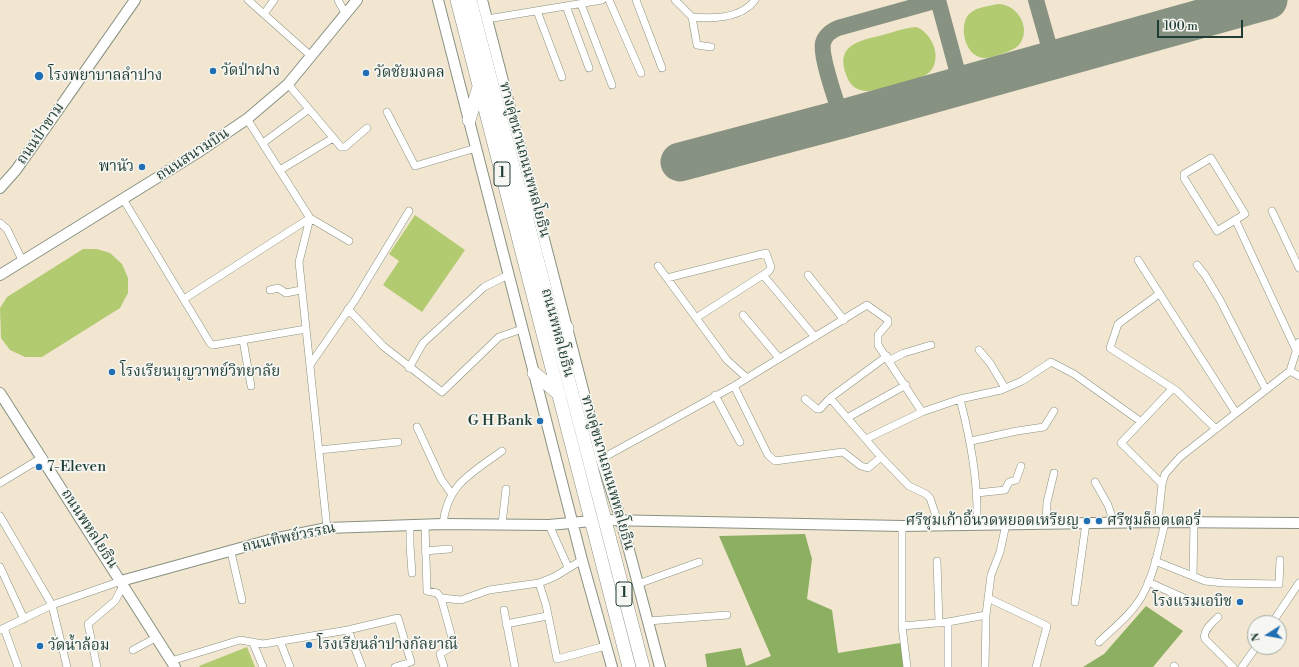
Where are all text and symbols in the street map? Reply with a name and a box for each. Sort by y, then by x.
scale bar [1159,12,1245,38]
text: 100 m [1164,19,1198,34]
place label: วัดป่าฝาง [221,62,280,80]
place label: วัดชัยมงคล [374,64,445,82]
marker: วัดป่าฝาง [208,66,218,76]
place label: โรงพยาบาลลำปาง [48,67,162,85]
marker: วัดชัยมงคล [361,68,371,78]
marker: โรงพยาบาลลำปาง [33,70,45,82]
street label: ทางคู่ขนานถนนพหลโยธิน [495,80,553,240]
street label: ถนนป่าขาม [13,100,69,168]
street label: ถนนสนามบิน [153,125,233,185]
place label: พานัว [99,158,134,176]
marker: พานัว [137,162,147,172]
road number: 1 [494,162,510,186]
street label: ถนนพหลโยธิน [536,287,578,379]
place label: โรงเรียนบุญวาทย์วิทยาลัย [120,363,280,381]
marker: โรงเรียนบุญวาทย์วิทยาลัย [107,367,117,377]
street label: ทางคู่ขนานถนนพหลโยธิน [576,393,638,553]
place label: G H Bank [468,412,532,430]
marker: G H Bank [535,416,545,426]
place label: 7-Eleven [47,458,106,476]
marker: 7-Eleven [34,462,44,472]
street label: ถนนพหลโยธิน [57,486,121,572]
place label: ศรีชุมเก้าอี้นวดหยอดเหรียญ [906,512,1079,530]
place label: ศรีชุมล็อตเตอรี่ [1107,512,1201,530]
marker: ศรีชุมเก้าอี้นวดหยอดเหรียญ [1082,516,1092,526]
marker: ศรีชุมล็อตเตอรี่ [1094,516,1104,526]
street label: ถนนทิพย์วรรณ [241,519,337,557]
road number: 1 [616,582,632,606]
place label: โรงแรมเอบิช [1152,593,1232,611]
marker: โรงแรมเอบิช [1235,597,1245,607]
north arrow [1247,615,1287,655]
text: N [1249,631,1264,643]
place label: โรงเรียนลำปางกัลยาณี [317,636,458,654]
place label: วัดน้ำล้อม [48,637,110,655]
marker: โรงเรียนลำปางกัลยาณี [304,640,314,650]
marker: วัดน้ำล้อม [35,641,45,651]

